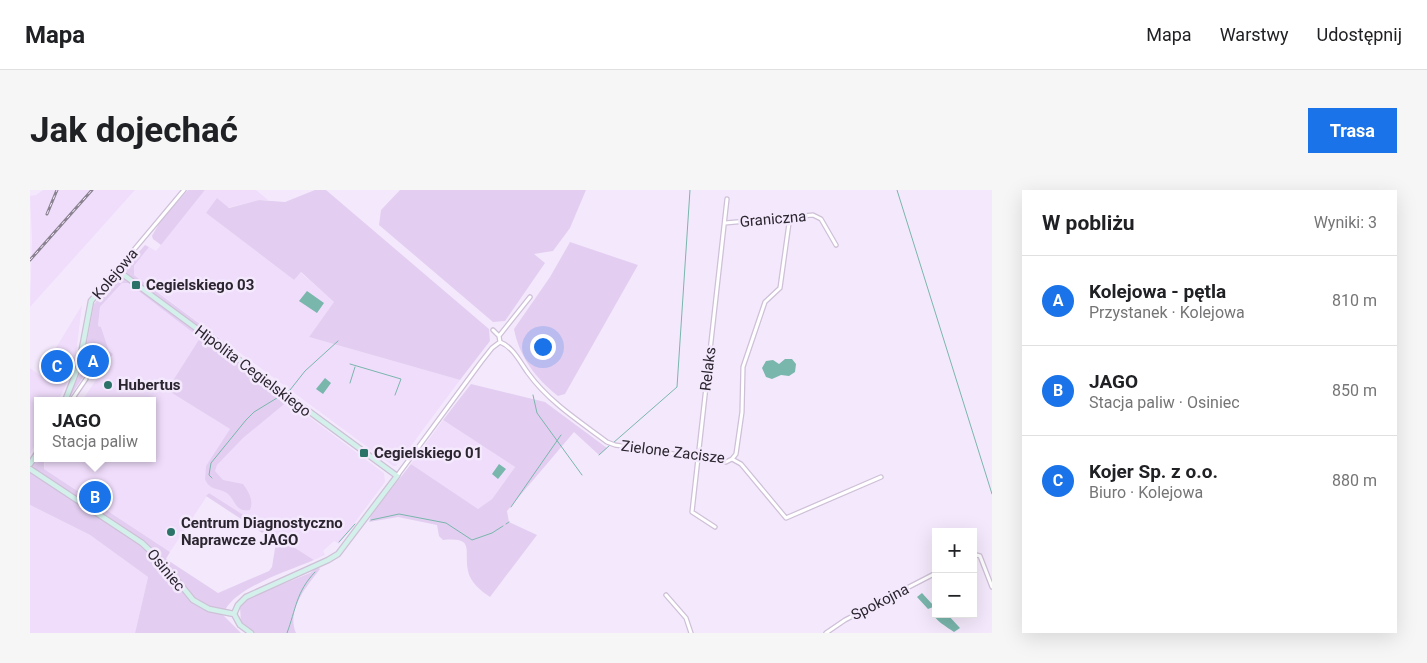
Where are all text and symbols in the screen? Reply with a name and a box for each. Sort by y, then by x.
text: Mapa [25,21,85,49]
text: Mapa [1146,24,1192,45]
text: Warstwy [1220,24,1288,45]
text: Udostępnij [1316,24,1402,45]
button: Trasa [1308,108,1397,153]
text: Jak dojechać [30,110,238,151]
street label: Graniczna [739,207,807,231]
text: W pobliżu [1042,211,1135,235]
text: Wyniki: 3 [1314,213,1377,232]
street label: Kolejowa [89,245,141,303]
place label: Cegielskiego 03 [146,276,254,294]
marker: Cegielskiego 03 [130,279,142,291]
text: Kolejowa - pętla [1089,280,1226,303]
text: A [1053,291,1063,310]
text: 810 m [1332,291,1377,310]
text: Przystanek · Kolejowa [1089,303,1245,322]
street label: Hipolita Cegielskiego [191,321,315,421]
your location [530,334,556,360]
pin: A [77,342,109,380]
street label: Relaks [696,346,720,392]
pin: C [41,347,73,385]
text: JAGO [1089,370,1138,393]
place label: Hubertus [118,376,181,394]
marker: Hubertus [102,379,114,391]
text: B [1053,381,1063,400]
text: 850 m [1332,381,1377,400]
text: Stacja paliw · Osiniec [1089,393,1240,412]
popup [34,397,156,462]
text: JAGO [52,409,101,432]
text: Stacja paliw [52,432,138,451]
street label: Zielone Zacisze [620,437,726,467]
place label: Cegielskiego 01 [374,444,482,462]
marker: Cegielskiego 01 [358,447,370,459]
text: Kojer Sp. z o.o. [1089,460,1218,483]
text: C [1053,471,1063,490]
text: 880 m [1332,471,1377,490]
pin: B [79,478,111,516]
text: Biuro · Kolejowa [1089,483,1203,502]
place label: Centrum Diagnostyczno Naprawcze JAGO [181,514,343,549]
marker: Centrum Diagnostyczno Naprawcze JAGO [165,526,177,538]
map controls [932,528,977,618]
button: + [932,528,977,573]
street label: Osiniec [143,545,189,595]
button: − [932,573,977,618]
street label: Spokojna [848,580,912,624]

